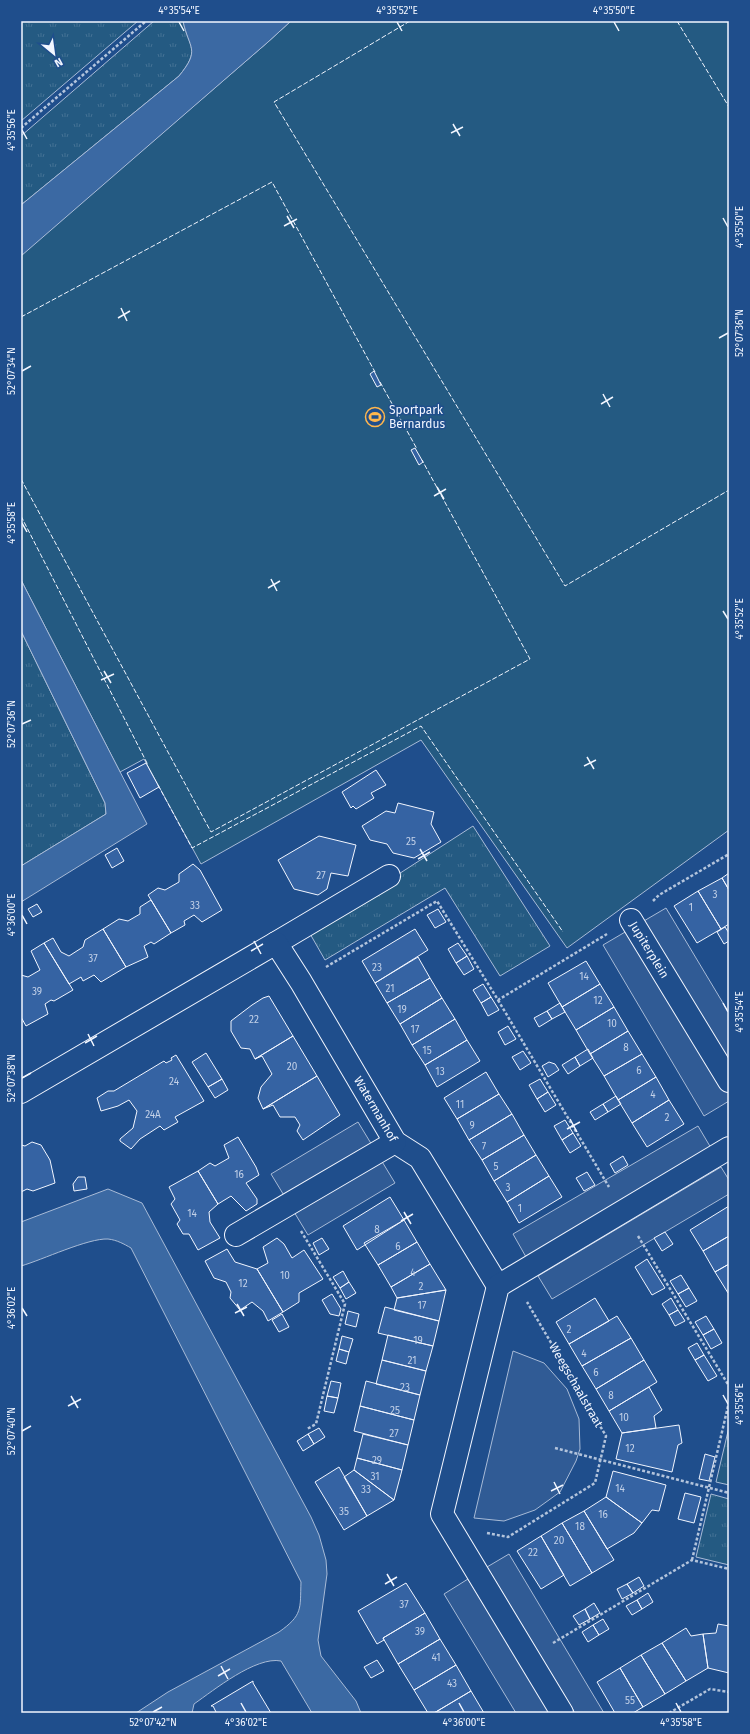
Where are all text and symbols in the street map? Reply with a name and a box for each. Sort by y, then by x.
text: 4°35'54"E [158,5,200,17]
text: 4°35'52"E [376,5,418,17]
text: 4°35'50"E [593,5,635,17]
north arrow [34,34,74,74]
text: N [52,55,65,70]
text: 4°35'56"E [6,109,18,151]
text: 4°35'50"E [734,206,746,248]
text: 52°07'36"N [734,309,746,357]
text: 52°07'34"N [6,347,18,395]
place label: Sportpark Bernardus [389,403,445,431]
sports icon: Sportpark Bernardus [364,406,386,428]
text: 4°35'58"E [6,502,18,544]
text: 4°35'52"E [734,598,746,640]
text: 52°07'36"N [6,700,18,748]
house number: 25 [406,836,416,848]
house number: 27 [316,870,326,882]
house number: 3 [713,889,718,901]
text: 4°36'00"E [6,893,18,937]
house number: 33 [190,900,200,912]
house number: 1 [689,902,693,914]
street label: Jupiterplein [627,919,672,981]
house number: 37 [88,953,98,965]
house number: 23 [372,962,382,974]
house number: 14 [579,971,590,983]
house number: 21 [385,983,395,995]
house number: 39 [32,986,42,998]
text: 4°35'54"E [734,991,746,1033]
house number: 12 [593,995,603,1007]
house number: 19 [397,1004,407,1016]
house number: 22 [249,1014,259,1026]
house number: 10 [607,1018,617,1030]
house number: 17 [411,1024,420,1036]
house number: 8 [623,1042,629,1054]
house number: 15 [422,1045,432,1057]
text: 52°07'38"N [6,1054,18,1102]
house number: 20 [287,1061,298,1073]
house number: 6 [636,1065,642,1077]
house number: 13 [435,1066,445,1078]
street label: Watermanhof [351,1074,401,1145]
house number: 24 [169,1076,180,1088]
house number: 4 [650,1089,656,1101]
house number: 11 [456,1099,464,1111]
house number: 24A [145,1109,161,1121]
house number: 2 [665,1112,670,1124]
house number: 9 [469,1120,475,1132]
house number: 7 [482,1141,487,1153]
house number: 5 [493,1161,499,1173]
house number: 16 [234,1169,244,1181]
house number: 3 [506,1182,511,1194]
house number: 1 [518,1203,522,1215]
house number: 14 [187,1208,198,1220]
house number: 8 [374,1224,380,1236]
house number: 6 [395,1241,401,1253]
house number: 4 [410,1267,416,1279]
house number: 10 [280,1270,290,1282]
house number: 12 [238,1278,248,1290]
house number: 2 [419,1281,424,1293]
text: 4°36'02"E [6,1287,18,1329]
house number: 17 [418,1300,427,1312]
house number: 2 [567,1324,572,1336]
house number: 19 [413,1335,423,1347]
street label: Weegschaalstraat [546,1340,606,1430]
house number: 4 [581,1348,587,1360]
house number: 21 [407,1355,417,1367]
house number: 6 [593,1367,599,1379]
house number: 23 [400,1382,410,1394]
text: 4°35'56"E [734,1383,746,1425]
house number: 8 [608,1390,614,1402]
house number: 25 [390,1405,400,1417]
text: 52°07'40"N [6,1407,18,1455]
house number: 10 [619,1412,629,1424]
house number: 27 [389,1428,399,1440]
house number: 12 [625,1443,635,1455]
house number: 29 [372,1455,382,1467]
house number: 31 [370,1471,380,1483]
house number: 14 [615,1483,626,1495]
house number: 33 [361,1484,371,1496]
house number: 35 [339,1506,349,1518]
house number: 16 [598,1509,608,1521]
house number: 18 [575,1521,585,1533]
house number: 20 [554,1535,565,1547]
house number: 22 [528,1547,538,1559]
house number: 37 [399,1599,409,1611]
house number: 39 [415,1626,425,1638]
house number: 41 [431,1652,441,1664]
house number: 43 [447,1678,457,1690]
house number: 55 [625,1695,635,1707]
text: 52°07'42"N [129,1717,177,1729]
text: 4°36'02"E [225,1717,267,1729]
text: 4°36'00"E [442,1717,486,1729]
text: 4°35'58"E [660,1717,702,1729]

